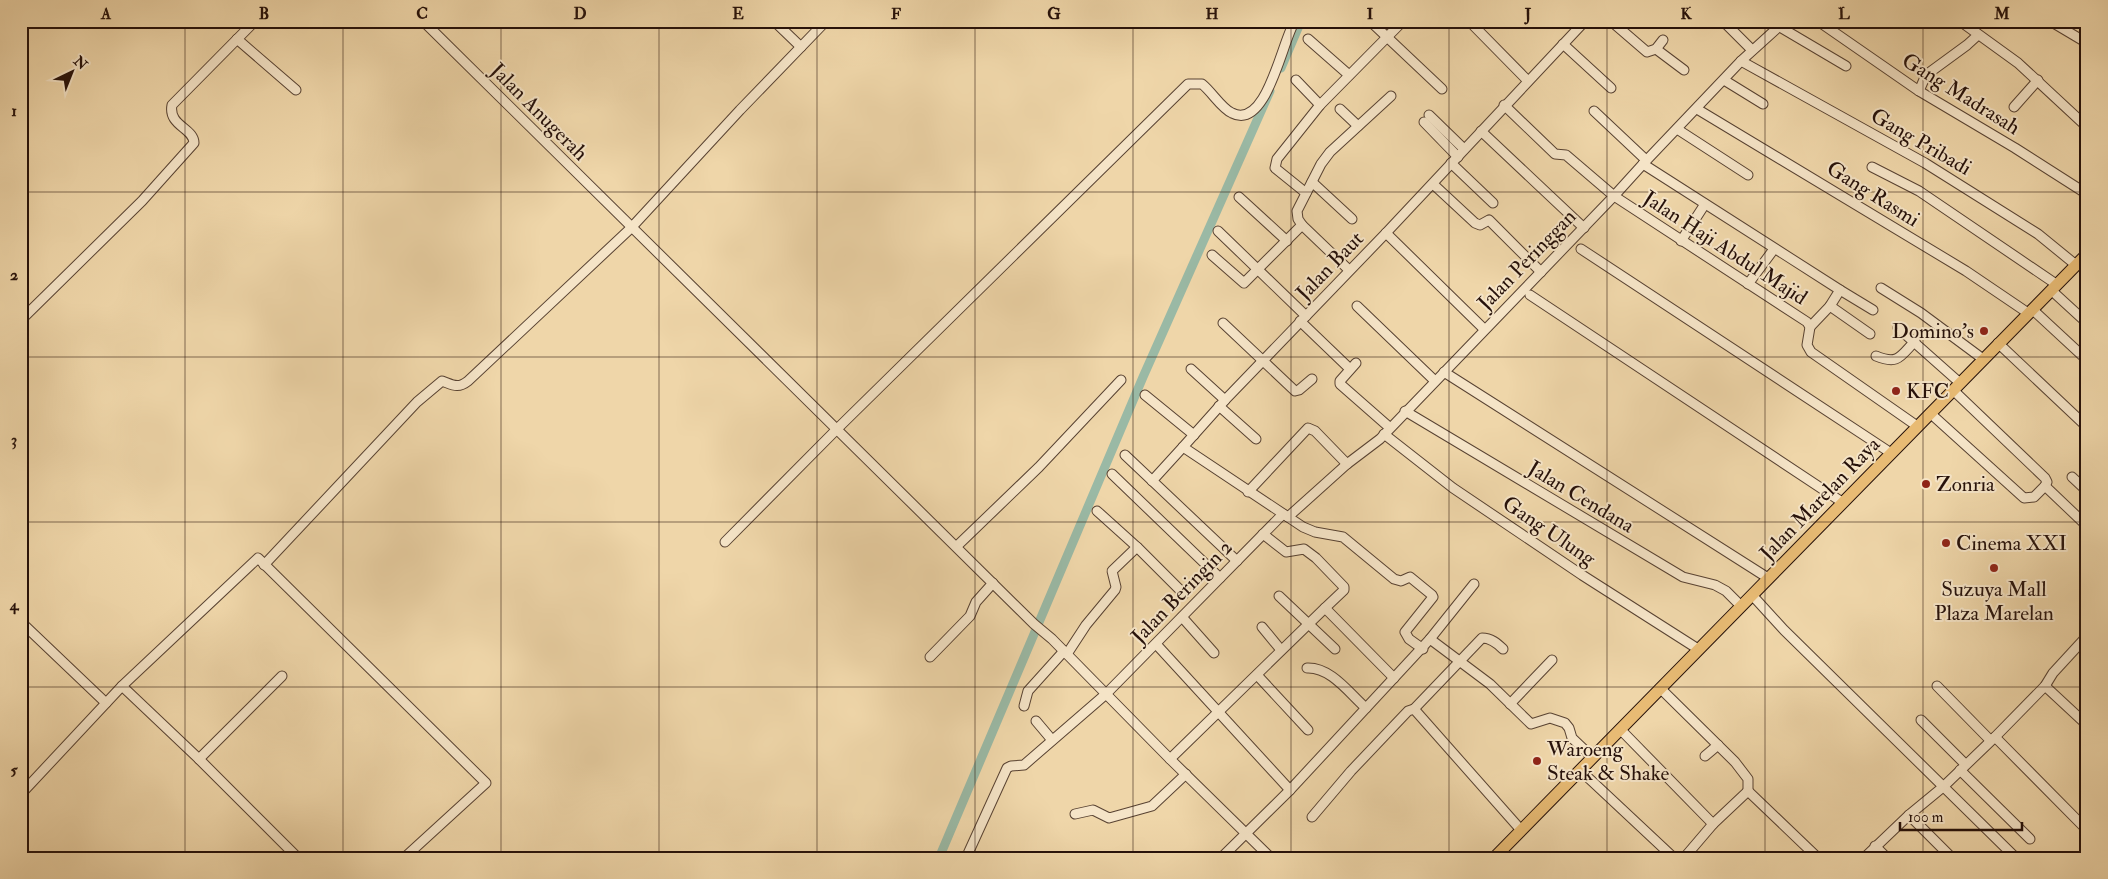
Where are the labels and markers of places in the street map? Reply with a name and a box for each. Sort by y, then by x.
place label: Domino's [1892,318,1974,345]
marker: Domino's [1978,325,1990,337]
place label: KFC [1906,378,1949,405]
marker: KFC [1890,385,1902,397]
place label: Zonria [1936,471,1995,498]
marker: Zonria [1920,478,1932,490]
place label: Cinema XXI [1956,530,2067,557]
marker: Cinema XXI [1940,537,1952,549]
marker: Suzuya Mall Plaza Marelan [1988,562,2000,574]
place label: Suzuya Mall Plaza Marelan [1934,576,2054,627]
place label: Waroeng Steak & Shake [1546,736,1669,787]
marker: Waroeng Steak & Shake [1531,755,1543,767]

